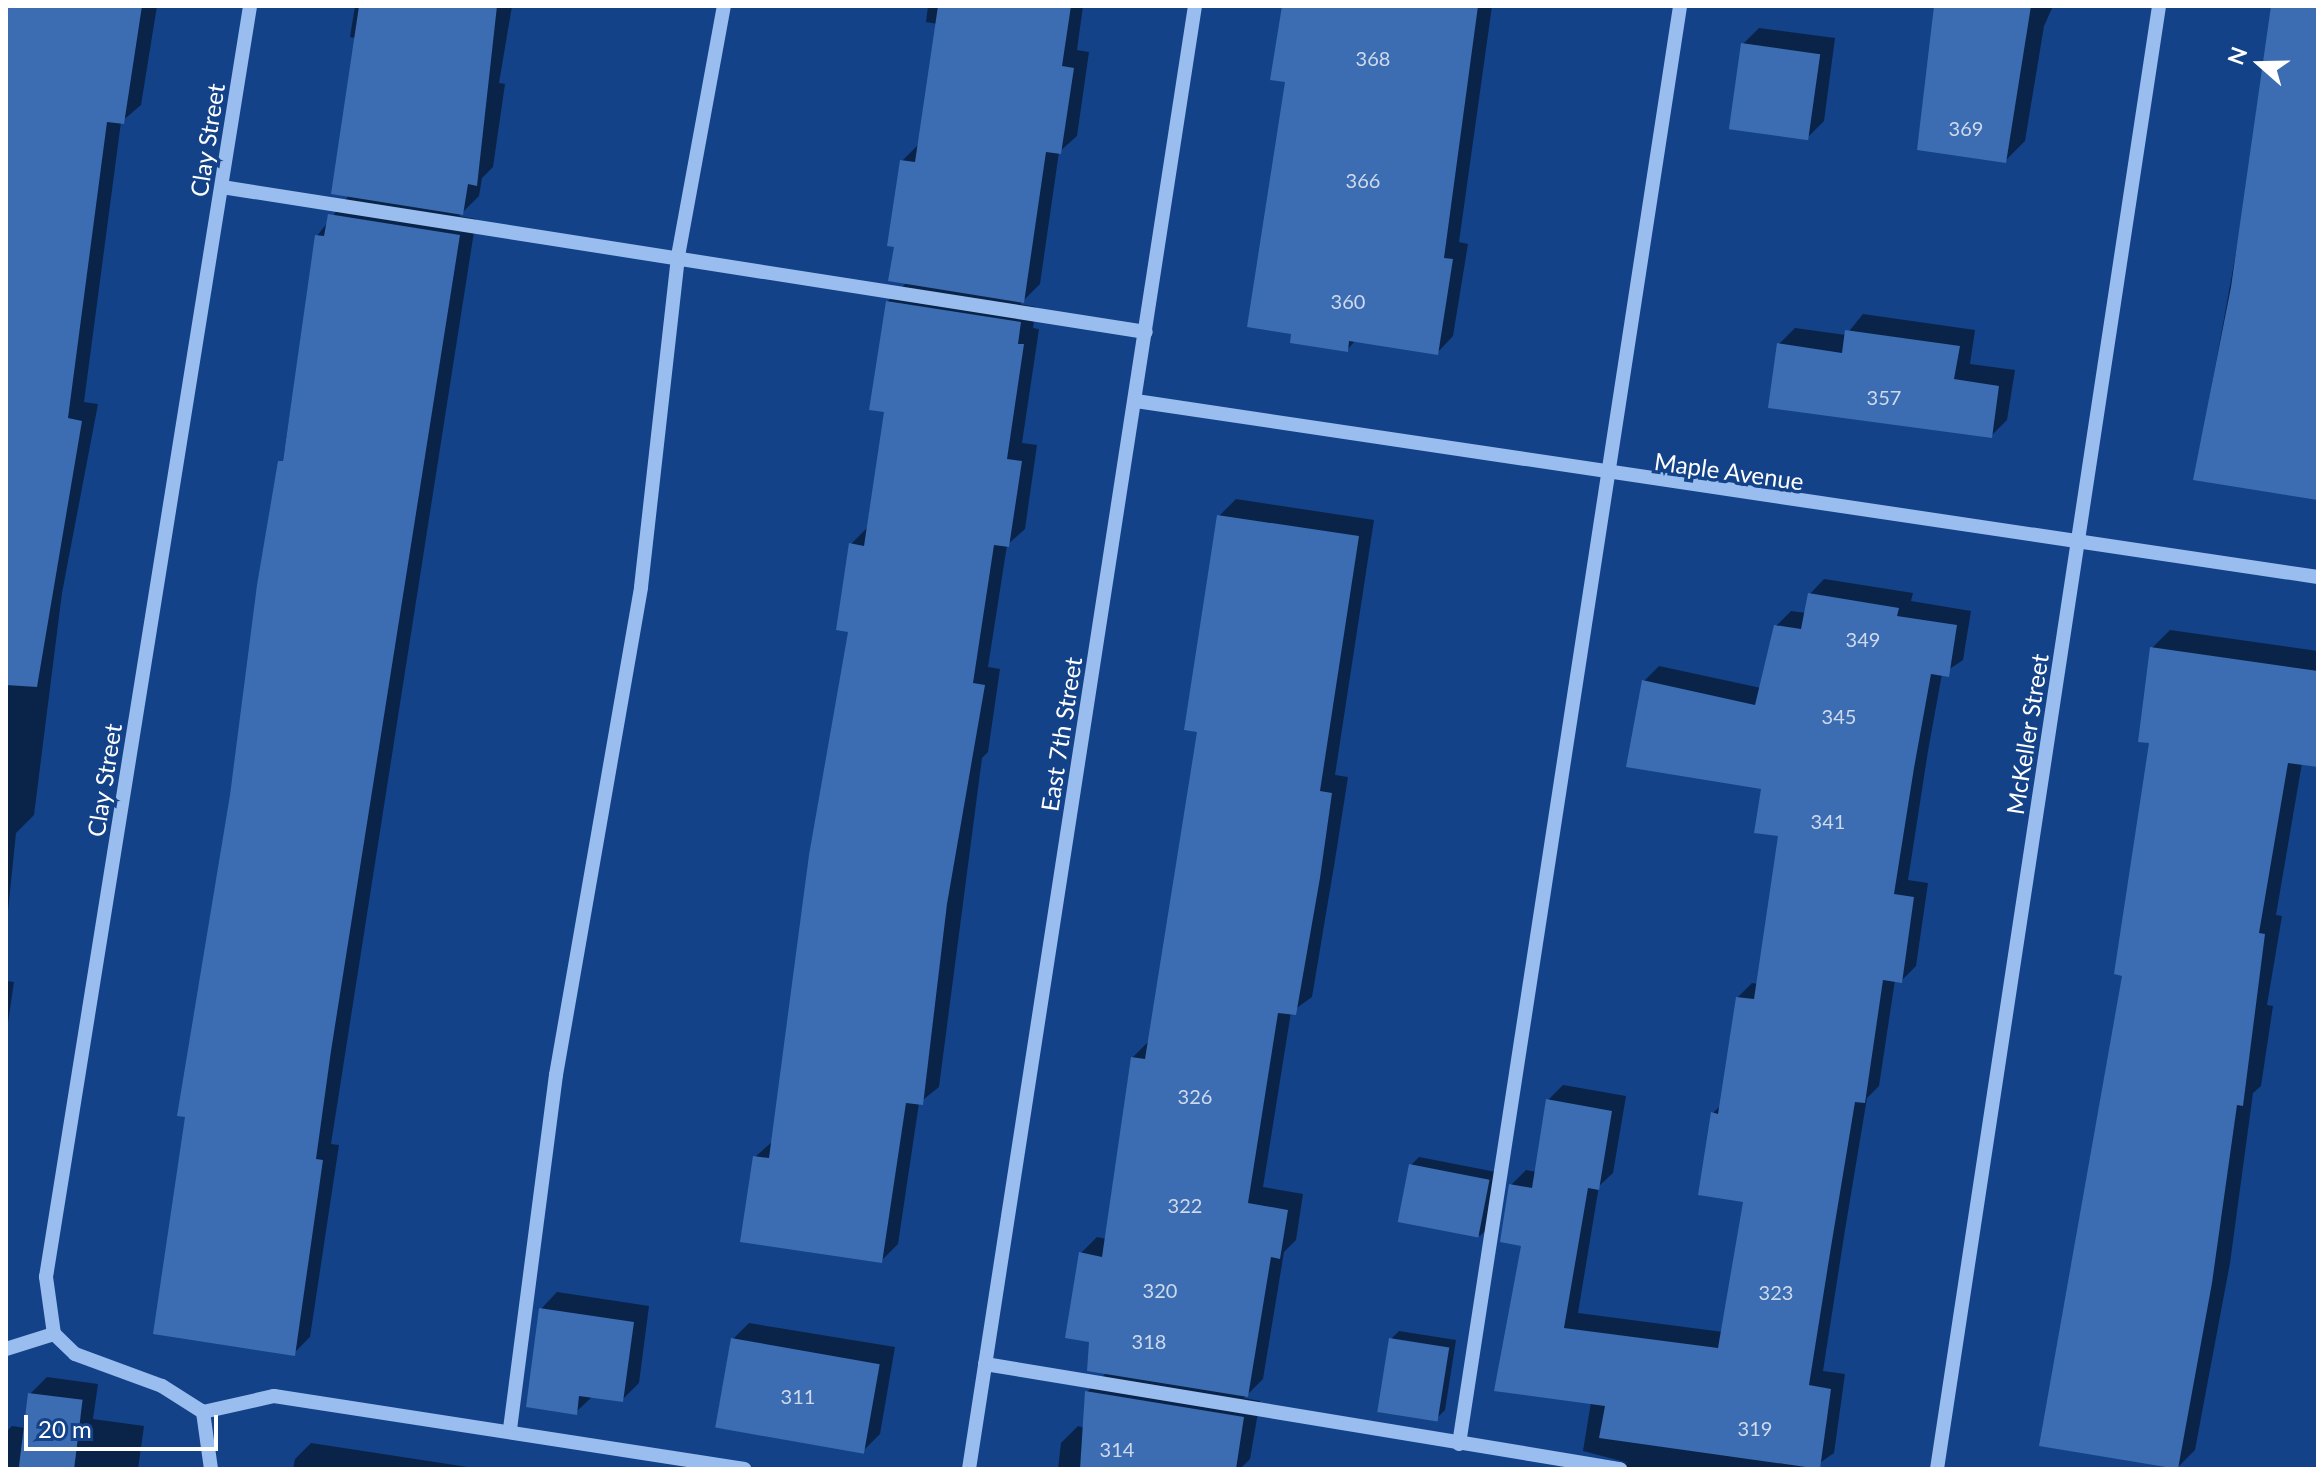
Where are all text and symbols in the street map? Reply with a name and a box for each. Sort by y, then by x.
north arrow [2220,24,2300,104]
text: N [2221,43,2253,68]
house number: 368 [1356,46,1390,70]
street label: Clay Street [184,81,230,199]
house number: 369 [1949,116,1983,140]
house number: 366 [1346,168,1380,192]
house number: 360 [1331,289,1365,313]
house number: 357 [1867,385,1901,409]
street label: Maple Avenue [1652,446,1806,496]
house number: 349 [1846,627,1880,651]
street label: McKeller Street [2000,651,2054,817]
street label: East 7th Street [1035,655,1087,813]
house number: 345 [1822,704,1856,728]
street label: Clay Street [81,721,127,839]
house number: 341 [1811,809,1845,833]
house number: 326 [1178,1084,1212,1108]
house number: 322 [1168,1193,1202,1217]
house number: 320 [1143,1278,1177,1302]
house number: 323 [1759,1280,1793,1304]
house number: 318 [1132,1329,1166,1353]
house number: 311 [781,1384,815,1408]
scale bar [28,1399,222,1449]
text: 20 m [38,1414,92,1443]
house number: 319 [1738,1416,1772,1440]
house number: 314 [1100,1437,1134,1461]

